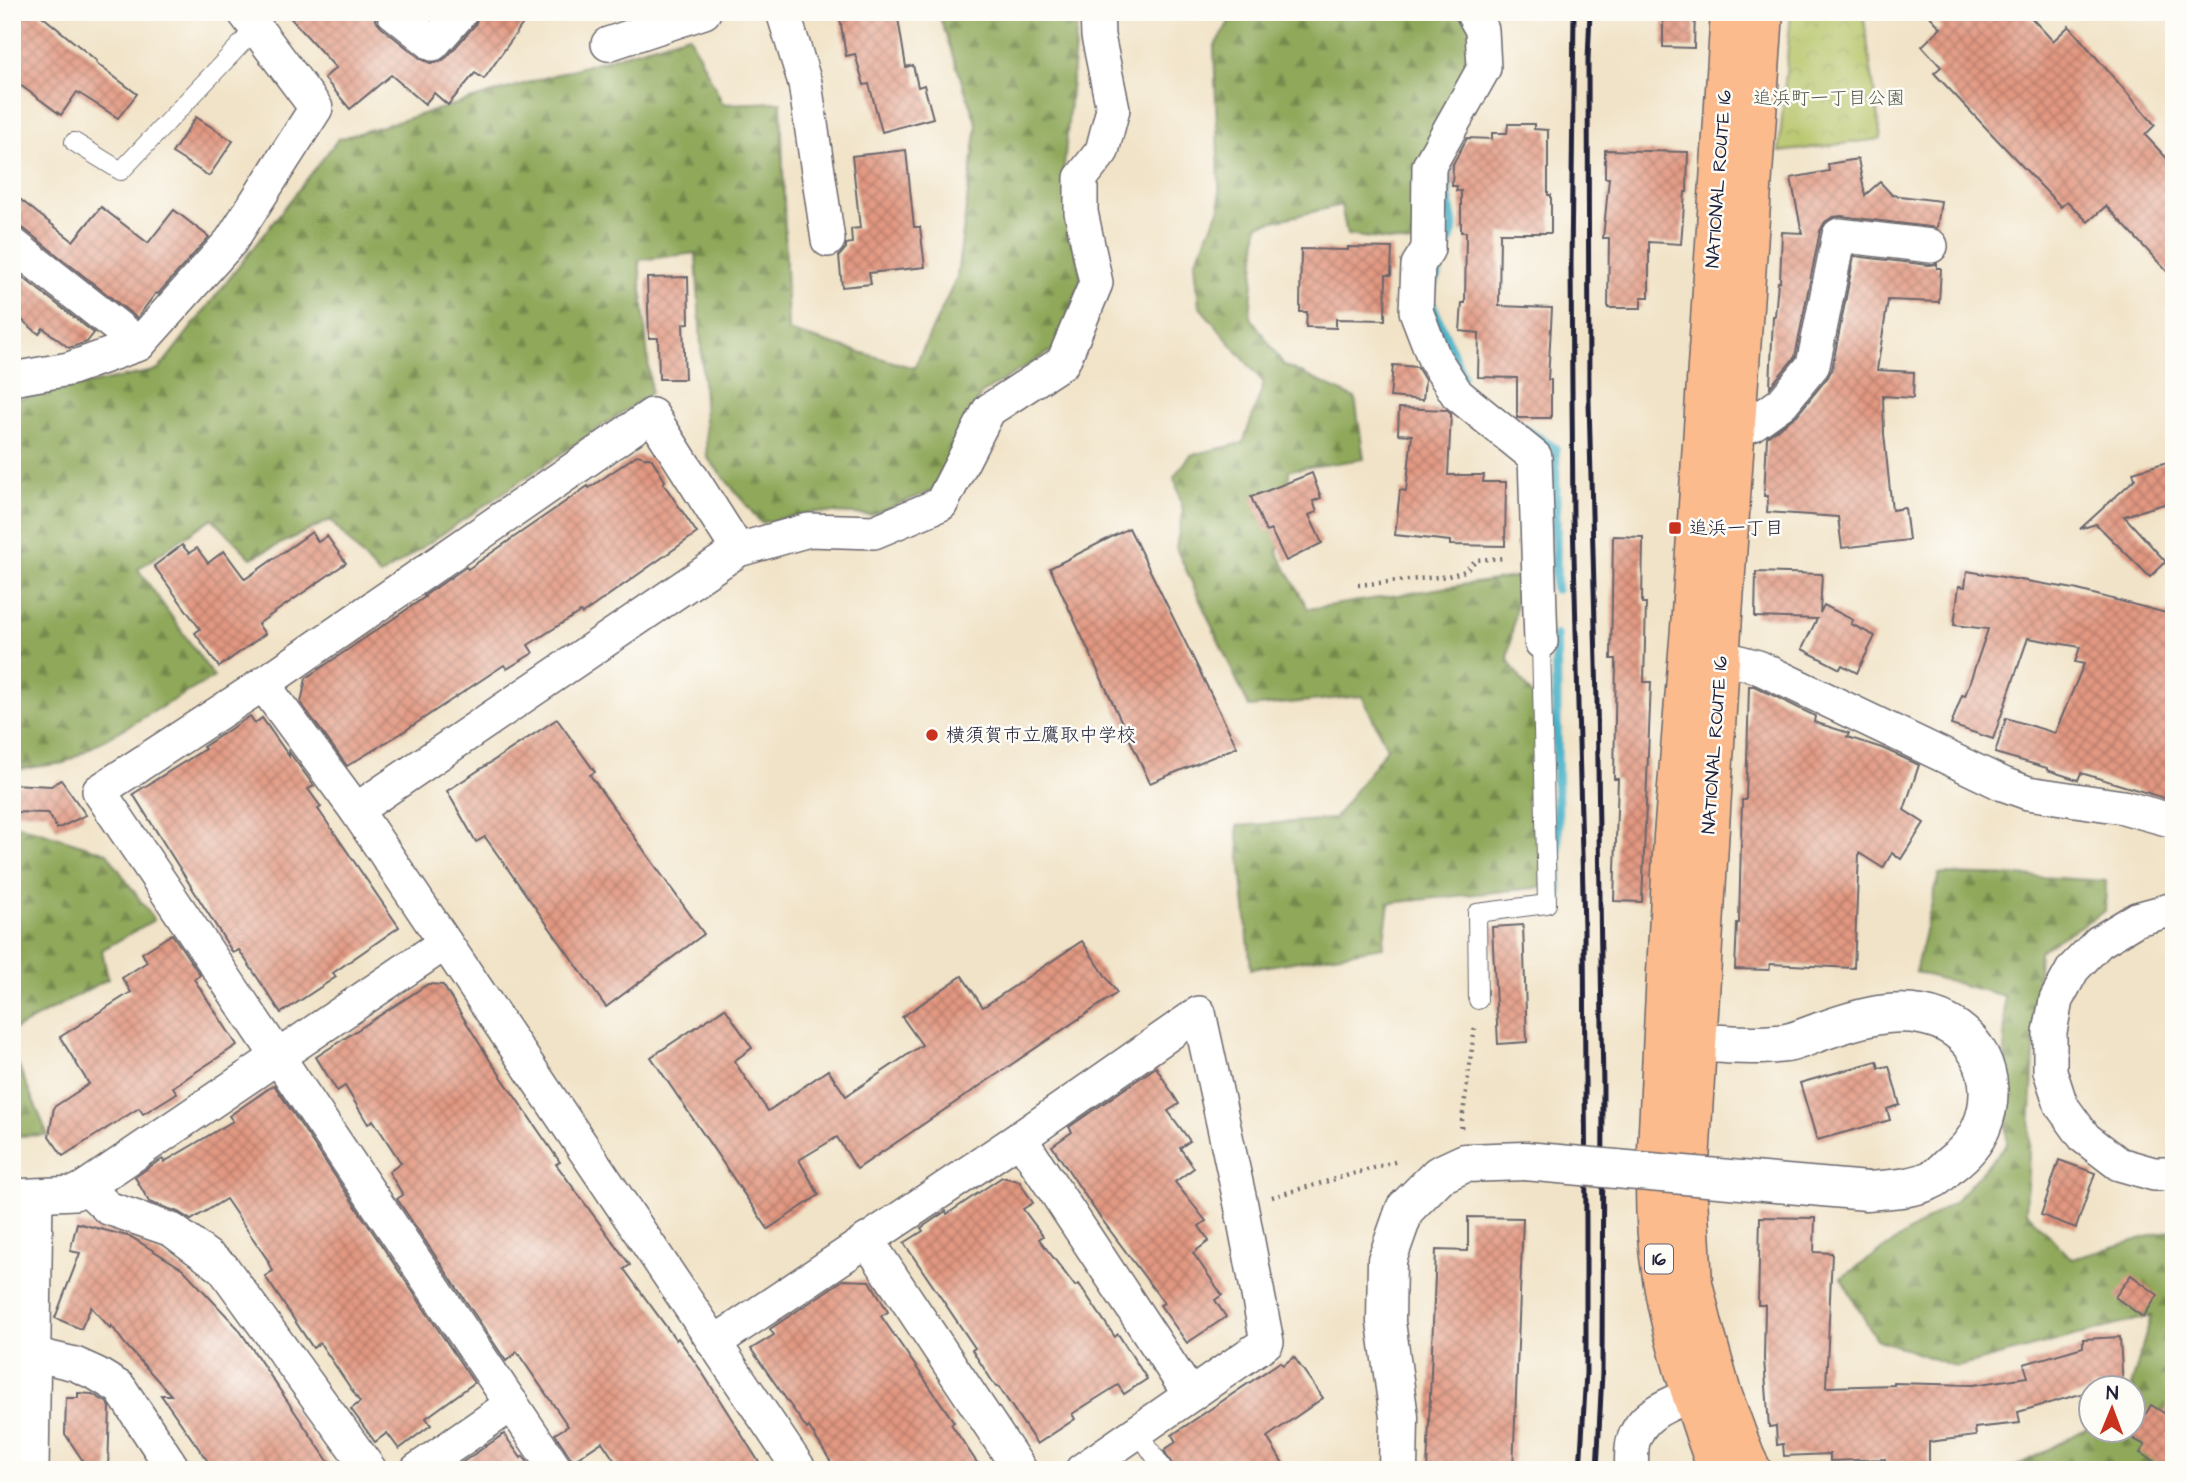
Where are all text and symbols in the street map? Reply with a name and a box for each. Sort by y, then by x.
park label: 追浜町一丁目公園 [1753,85,1905,112]
street label: NATIONAL ROUTE 16 [1699,89,1739,269]
place label: 追浜一丁目 [1689,515,1784,542]
marker: 追浜一丁目 [1667,520,1683,536]
street label: NATIONAL ROUTE 16 [1695,655,1735,835]
place label: 横須賀市立鷹取中学校 [946,722,1136,749]
marker: 横須賀市立鷹取中学校 [924,727,940,743]
road number: 16 [1645,1244,1673,1274]
north arrow [2078,1374,2148,1444]
text: N [2106,1380,2119,1407]

